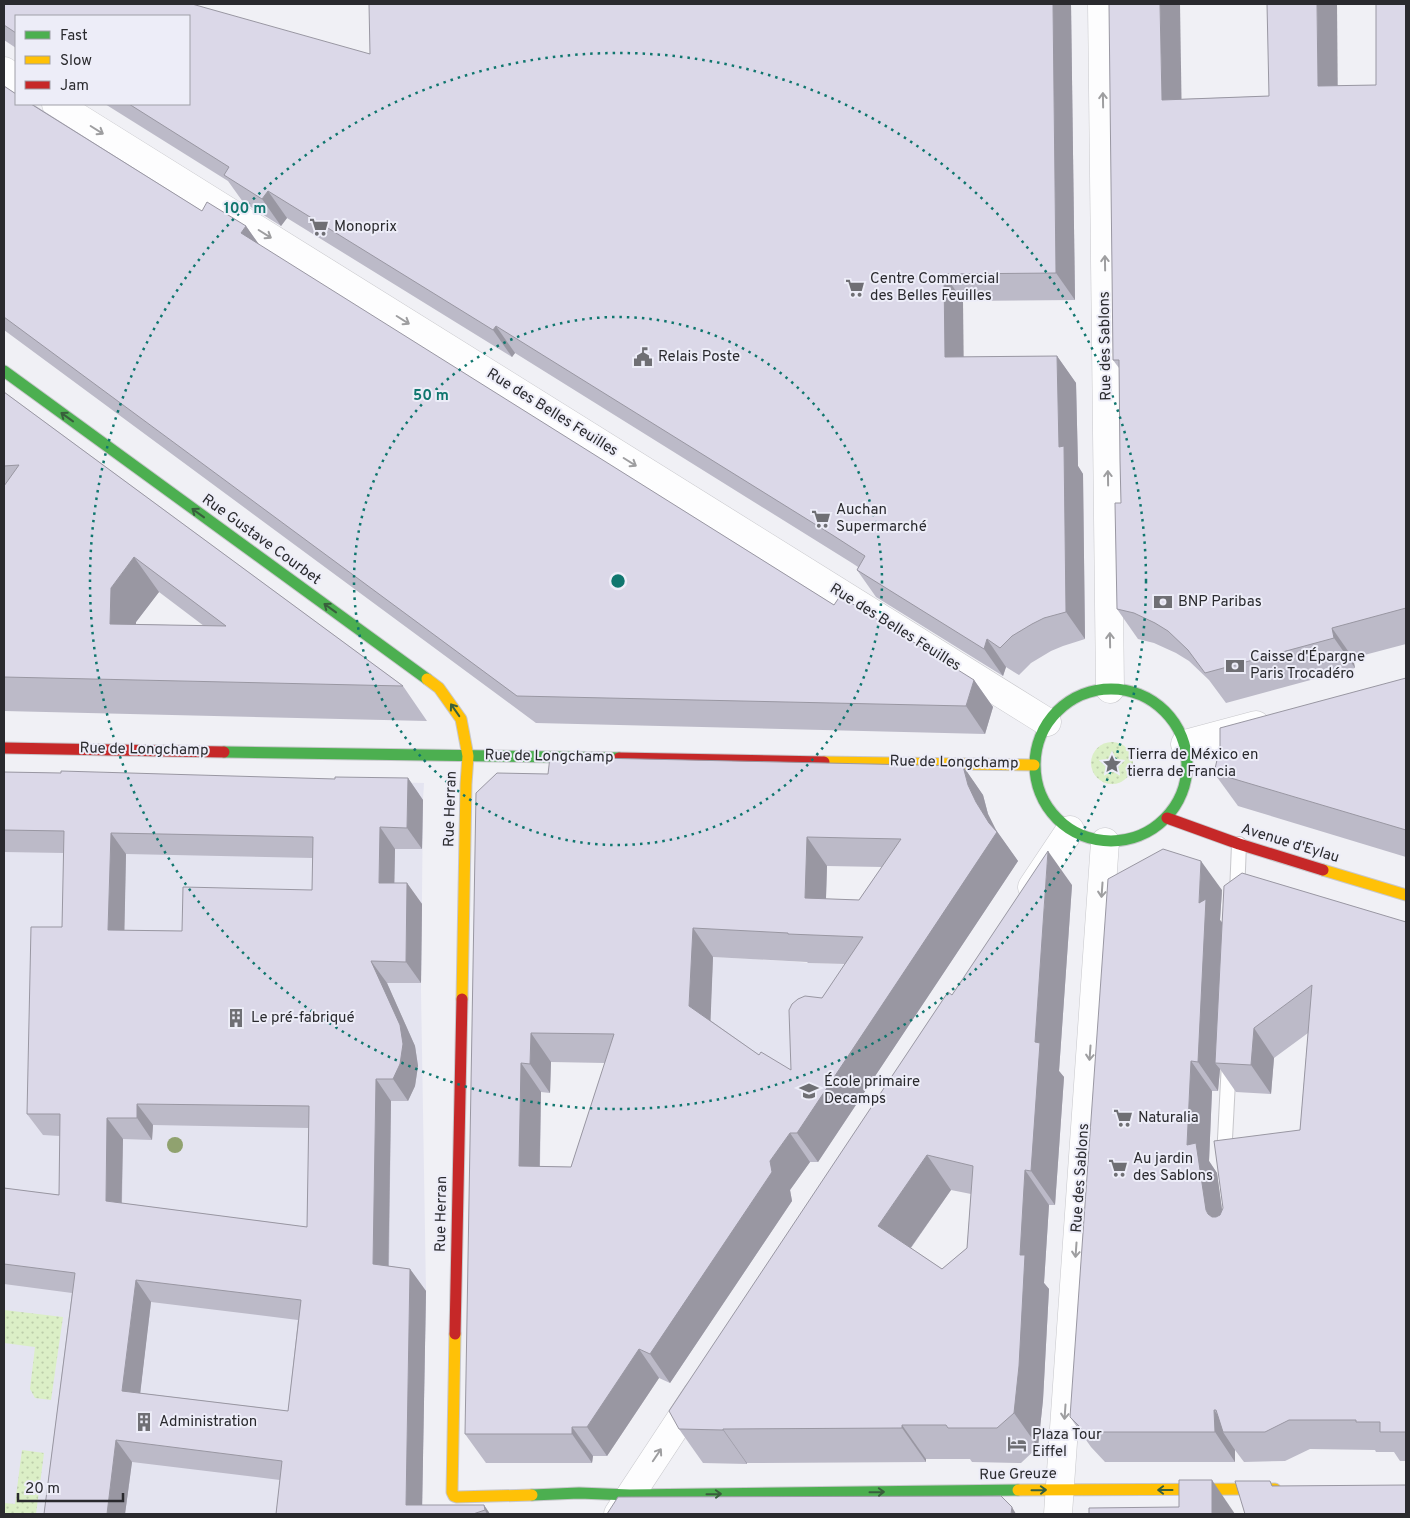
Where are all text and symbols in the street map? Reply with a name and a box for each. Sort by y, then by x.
legend [15,15,190,105]
text: Fast [60,27,88,46]
text: Slow [60,52,92,71]
text: Jam [60,77,89,96]
one-way arrow [1098,93,1108,109]
one-way arrow [90,125,104,135]
text: 100 m [224,200,266,219]
supermarket icon: Monoprix [308,216,330,238]
place label: Monoprix [334,218,397,237]
one-way arrow [257,230,271,240]
one-way arrow [1100,255,1110,272]
place label: Centre Commercial des Belles Feuilles [870,270,999,306]
supermarket icon: Centre Commercial des Belles Feuilles [844,277,866,299]
street label: Rue des Sablons [1096,291,1116,401]
one-way arrow [395,316,409,326]
public building icon: Relais Poste [632,346,654,368]
place label: Relais Poste [658,348,740,367]
street label: Rue des Belles Feuilles [483,365,621,461]
text: 50 m [413,387,449,406]
one-way arrow [60,412,74,422]
one-way arrow [622,457,636,467]
one-way arrow [1103,470,1113,486]
street label: Rue Gustave Courbet [198,490,324,590]
place label: Auchan Supermarché [836,501,927,537]
one-way arrow [192,507,205,518]
supermarket icon: Auchan Supermarché [810,508,832,530]
centre of rings [609,572,627,590]
street label: Rue des Belles Feuilles [826,580,964,676]
bank icon: BNP Paribas [1152,591,1174,613]
place label: BNP Paribas [1178,593,1262,612]
one-way arrow [323,603,337,613]
one-way arrow [1105,633,1115,649]
place label: Caisse d'Épargne Paris Trocadéro [1250,647,1365,684]
bank icon: Caisse d'Épargne Paris Trocadéro [1224,655,1246,677]
one-way arrow [450,703,460,717]
street label: Rue de Longchamp [79,739,209,761]
street label: Rue de Longchamp [484,746,614,768]
place label: Tierra de México en tierra de Francia [1127,746,1258,782]
street label: Rue de Longchamp [889,752,1019,774]
place icon: Tierra de México en tierra de Francia [1101,753,1123,775]
street label: Rue Herran [440,771,462,847]
street label: Avenue d'Eylau [1239,820,1341,868]
one-way arrow [1097,882,1106,898]
building icon: Le pré-fabriqué [225,1007,247,1029]
place label: Le pré-fabriqué [251,1009,355,1028]
one-way arrow [1086,1044,1095,1060]
place label: École primaire Decamps [824,1072,920,1109]
school or university icon: École primaire Decamps [798,1080,820,1102]
supermarket icon: Naturalia [1112,1107,1134,1129]
place label: Naturalia [1138,1109,1199,1128]
street label: Rue des Sablons [1068,1123,1094,1233]
place label: Au jardin des Sablons [1133,1150,1213,1186]
supermarket icon: Au jardin des Sablons [1107,1157,1129,1179]
street label: Rue Herran [432,1176,452,1252]
one-way arrow [1072,1241,1081,1257]
one-way arrow [1060,1403,1069,1419]
building icon: Administration [133,1411,155,1433]
place label: Administration [159,1413,257,1432]
place label: Plaza Tour Eiffel [1032,1426,1102,1462]
hotel icon: Plaza Tour Eiffel [1006,1433,1028,1455]
one-way arrow [653,1448,663,1462]
street label: Rue Greuze [979,1465,1057,1485]
scale bar [18,1470,122,1502]
text: 20 m [25,1480,60,1499]
one-way arrow [1030,1485,1047,1495]
one-way arrow [1157,1485,1174,1495]
one-way arrow [868,1487,884,1497]
one-way arrow [706,1489,722,1499]

